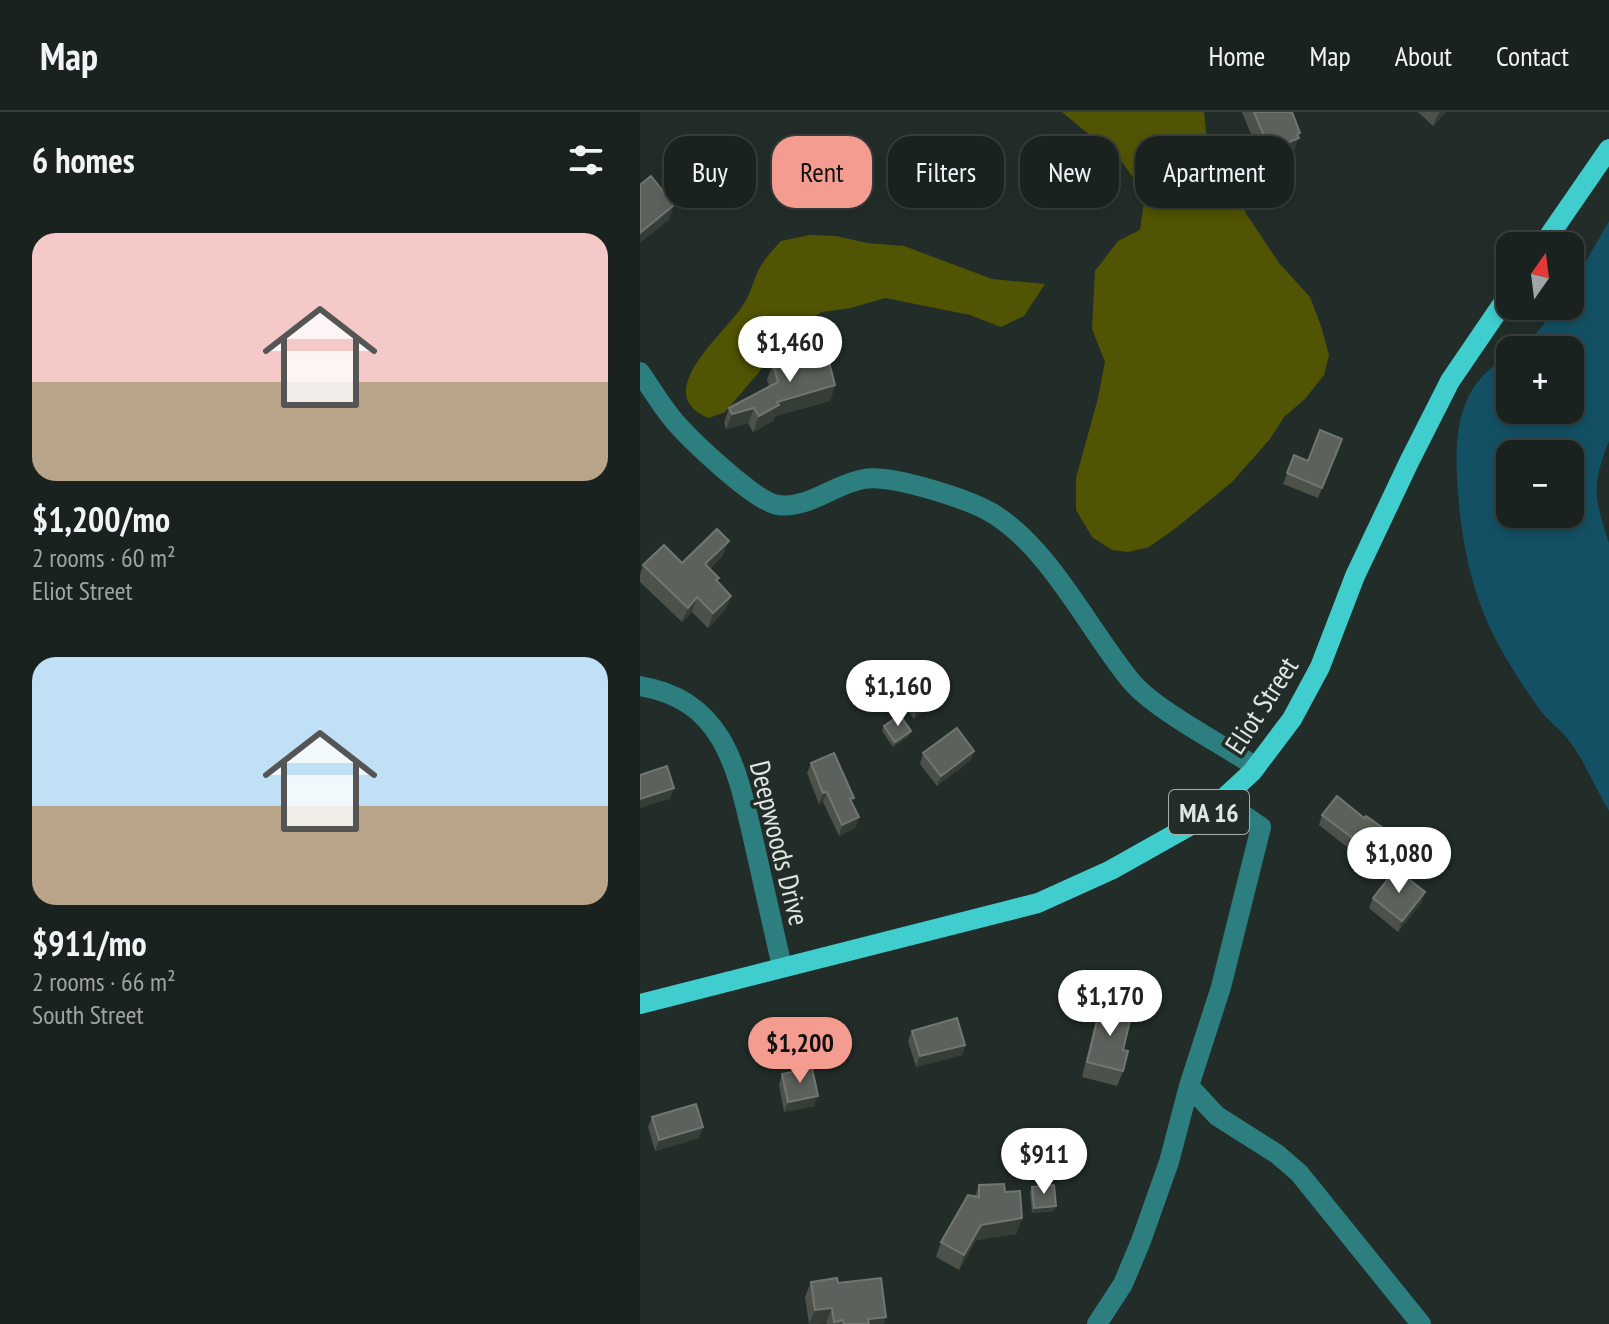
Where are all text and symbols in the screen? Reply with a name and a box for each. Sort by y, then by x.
text: Map [40,31,98,80]
text: Home [1209,37,1265,74]
text: Map [1309,37,1351,74]
text: About [1395,37,1452,74]
text: Contact [1496,37,1569,74]
chip: Buy [664,136,756,208]
chip: Rent [772,136,872,208]
chip: Filters [888,136,1004,208]
chip: New [1020,136,1119,208]
chip: Apartment [1135,136,1294,208]
text: 6 homes [32,138,135,182]
icon: filters [564,138,608,182]
north arrow [1496,232,1584,320]
map controls [1496,232,1584,528]
icon: home [248,285,392,429]
pin: $1,460 [725,316,855,384]
text: $1,460 [756,325,824,358]
button: + [1496,336,1584,424]
button: − [1496,440,1584,528]
text: $1,200/mo [32,497,170,541]
text: 2 rooms · 60 m² [32,541,176,574]
text: Eliot Street [32,574,133,607]
street label: Eliot Street [1216,649,1306,760]
pin: $1,160 [833,660,963,728]
text: $1,160 [864,669,932,702]
icon: home [248,709,392,853]
street label: Deepwoods Drive [742,757,818,929]
road number: MA 16 [1169,790,1249,834]
pin: $1,080 [1334,827,1464,895]
text: $1,080 [1365,836,1433,869]
text: $911/mo [32,921,147,965]
text: 2 rooms · 66 m² [32,965,176,998]
pin: $1,170 [1045,970,1175,1038]
text: $1,170 [1076,979,1144,1012]
text: South Street [32,998,144,1031]
pin: $1,200 [735,1017,865,1085]
text: $1,200 [766,1026,834,1059]
pin: $911 [997,1128,1091,1196]
text: $911 [1019,1137,1069,1170]

